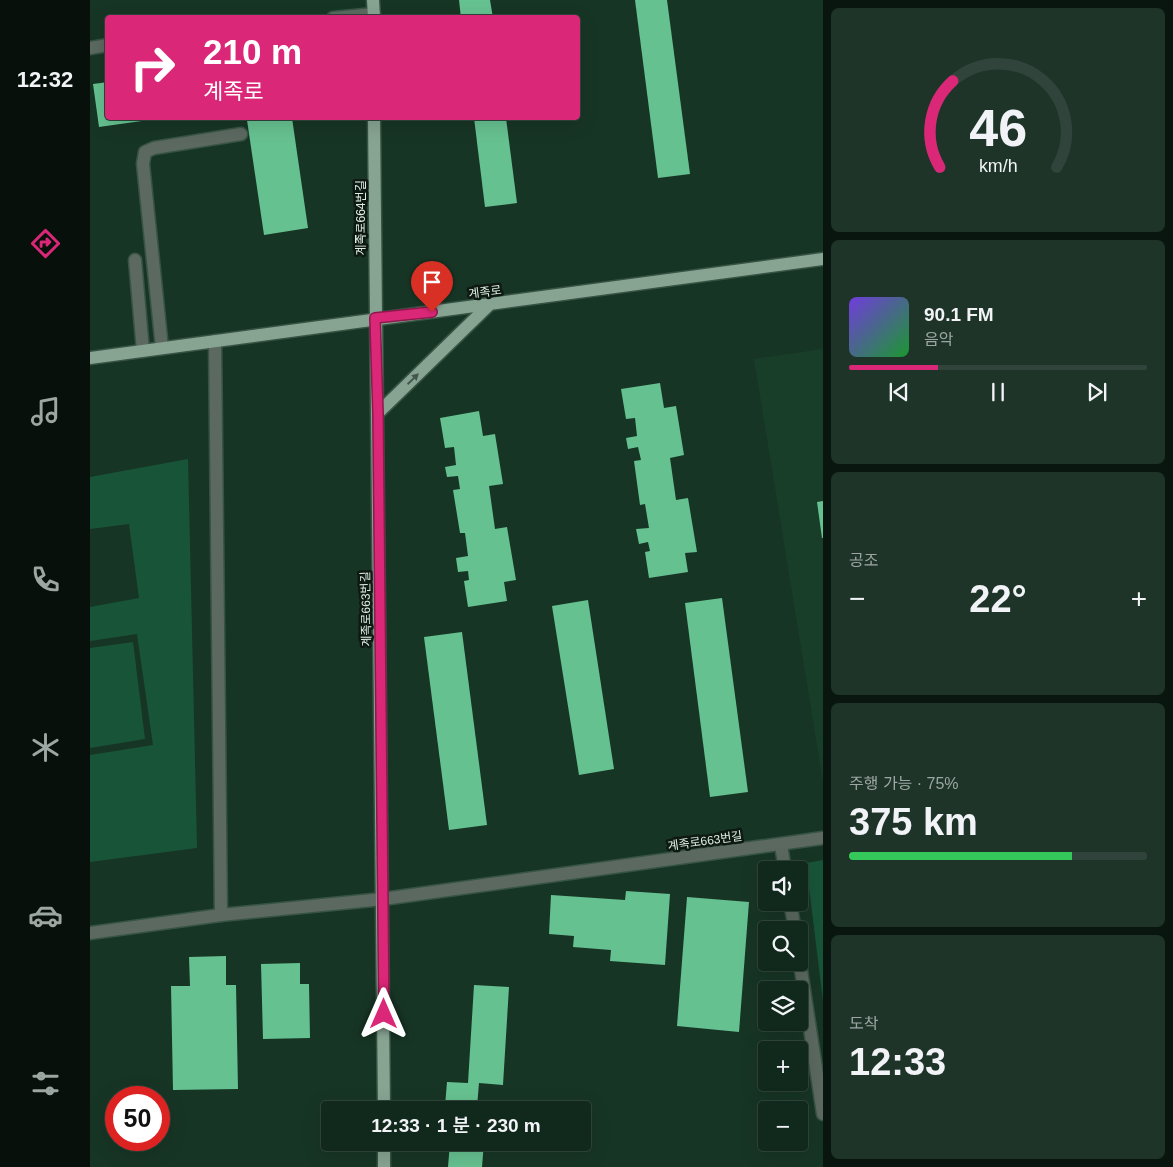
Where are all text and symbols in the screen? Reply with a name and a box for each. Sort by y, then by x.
text: 210 m [203,32,302,71]
icon: right [120,35,185,100]
text: 12:32 [17,67,73,92]
text: 계족로 [203,79,264,104]
text: 46 [969,99,1027,157]
text: km/h [979,156,1017,176]
street label: 계족로664번길 [354,180,368,256]
icon: directions [28,226,63,261]
pin [411,261,453,312]
icon: arrive [418,268,446,296]
street label: 계족로 [468,283,502,301]
text: 90.1 FM [924,304,994,325]
text: 음악 [924,331,953,348]
one-way arrow [407,373,419,385]
icon: previous [885,378,913,406]
icon: pause [984,378,1012,406]
icon: next [1083,378,1111,406]
icon: music [28,394,63,429]
text: 공조 [849,552,878,569]
icon: phone [28,562,63,597]
street label: 계족로663번길 [358,571,374,647]
text: 22° [969,578,1027,620]
text: − [849,583,865,614]
text: + [1131,583,1147,614]
icon: climate [28,730,63,765]
text: 주행 가능 · 75% [849,775,959,792]
text: 375 km [849,801,978,843]
street label: 계족로663번길 [667,829,743,853]
map controls [758,861,808,1151]
button: sound [758,861,808,911]
icon: car [28,898,63,933]
button: search [758,921,808,971]
button: layers [758,981,808,1031]
position arrow [357,987,409,1039]
text: 도착 [849,1015,878,1032]
button: + [758,1041,808,1091]
text: 12:33 [849,1041,946,1083]
icon: filters [28,1066,63,1101]
speed limit sign: 50 [105,1086,170,1151]
button: − [758,1101,808,1151]
text: 12:33 · 1 분 · 230 m [371,1115,541,1136]

